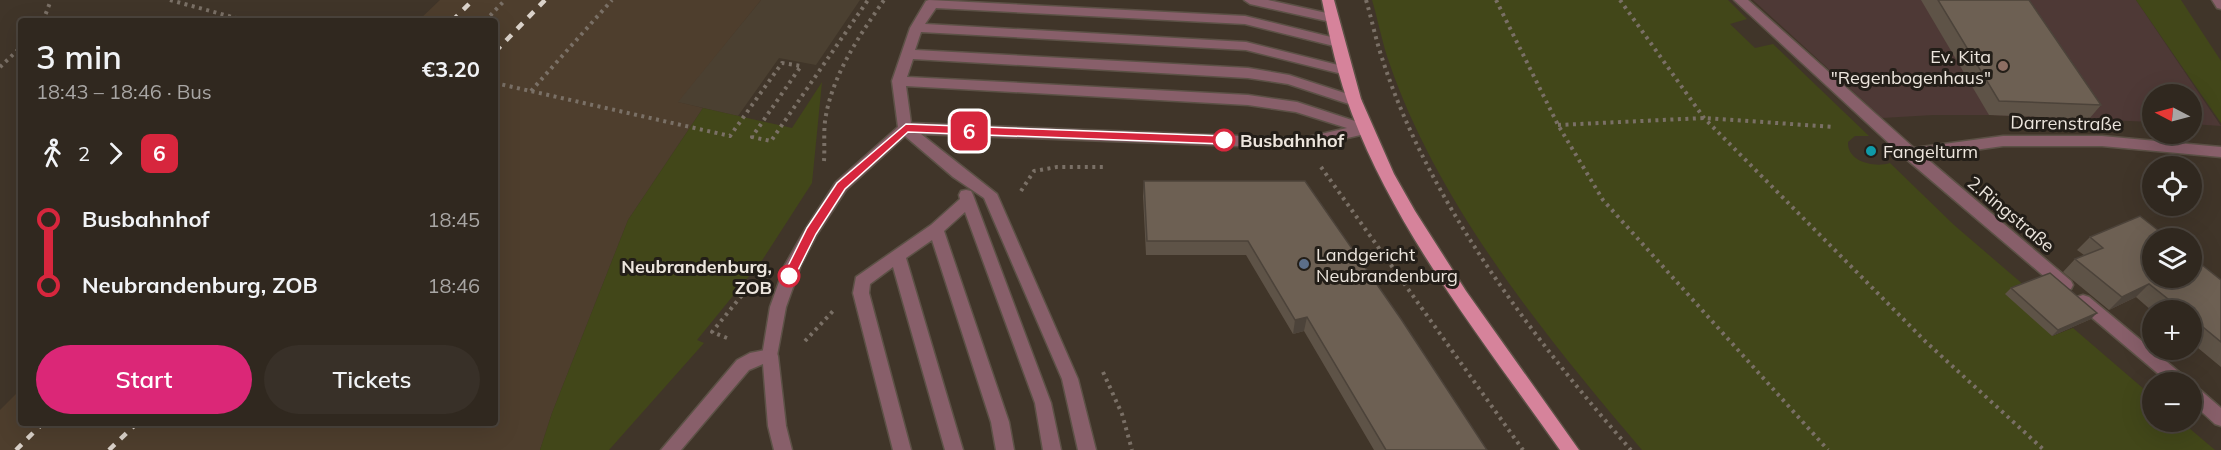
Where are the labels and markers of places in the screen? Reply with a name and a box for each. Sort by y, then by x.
place label: Ev. Kita "Regenbogenhaus" [1831,45,1991,89]
marker: Ev. Kita "Regenbogenhaus" [1996,59,2010,73]
marker: Busbahnhof [1213,129,1235,151]
place label: Busbahnhof [1240,129,1345,152]
place label: Fangelturm [1883,140,1978,163]
marker: Fangelturm [1864,144,1878,158]
place label: Landgericht Neubrandenburg [1316,243,1458,287]
place label: Neubrandenburg, ZOB [621,255,772,299]
marker: Landgericht Neubrandenburg [1297,257,1311,271]
marker: Neubrandenburg, ZOB [778,265,800,287]

